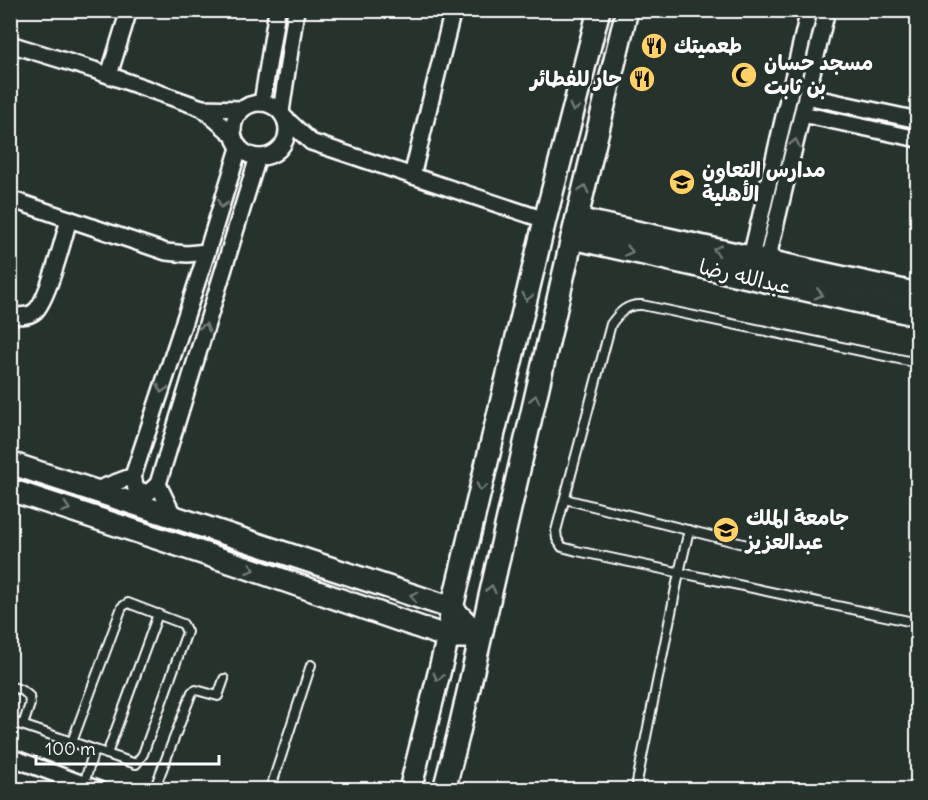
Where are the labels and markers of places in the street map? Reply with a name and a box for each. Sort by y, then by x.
restaurant icon: طعميتك [639,31,669,61]
place label: طعميتك [674,32,742,59]
place label: مسجد حسان بن ثابت [764,49,873,100]
mosque icon: مسجد حسان بن ثابت [729,60,759,90]
restaurant icon: حار للفطائر [627,64,657,94]
place label: حار للفطائر [528,65,622,92]
place label: مدارس التعاون الأهلية [702,156,826,207]
school or university icon: مدارس التعاون الأهلية [667,167,697,197]
place label: جامعة الملك عبدالعزيز [744,504,849,555]
school or university icon: جامعة الملك عبدالعزيز [711,515,741,545]

